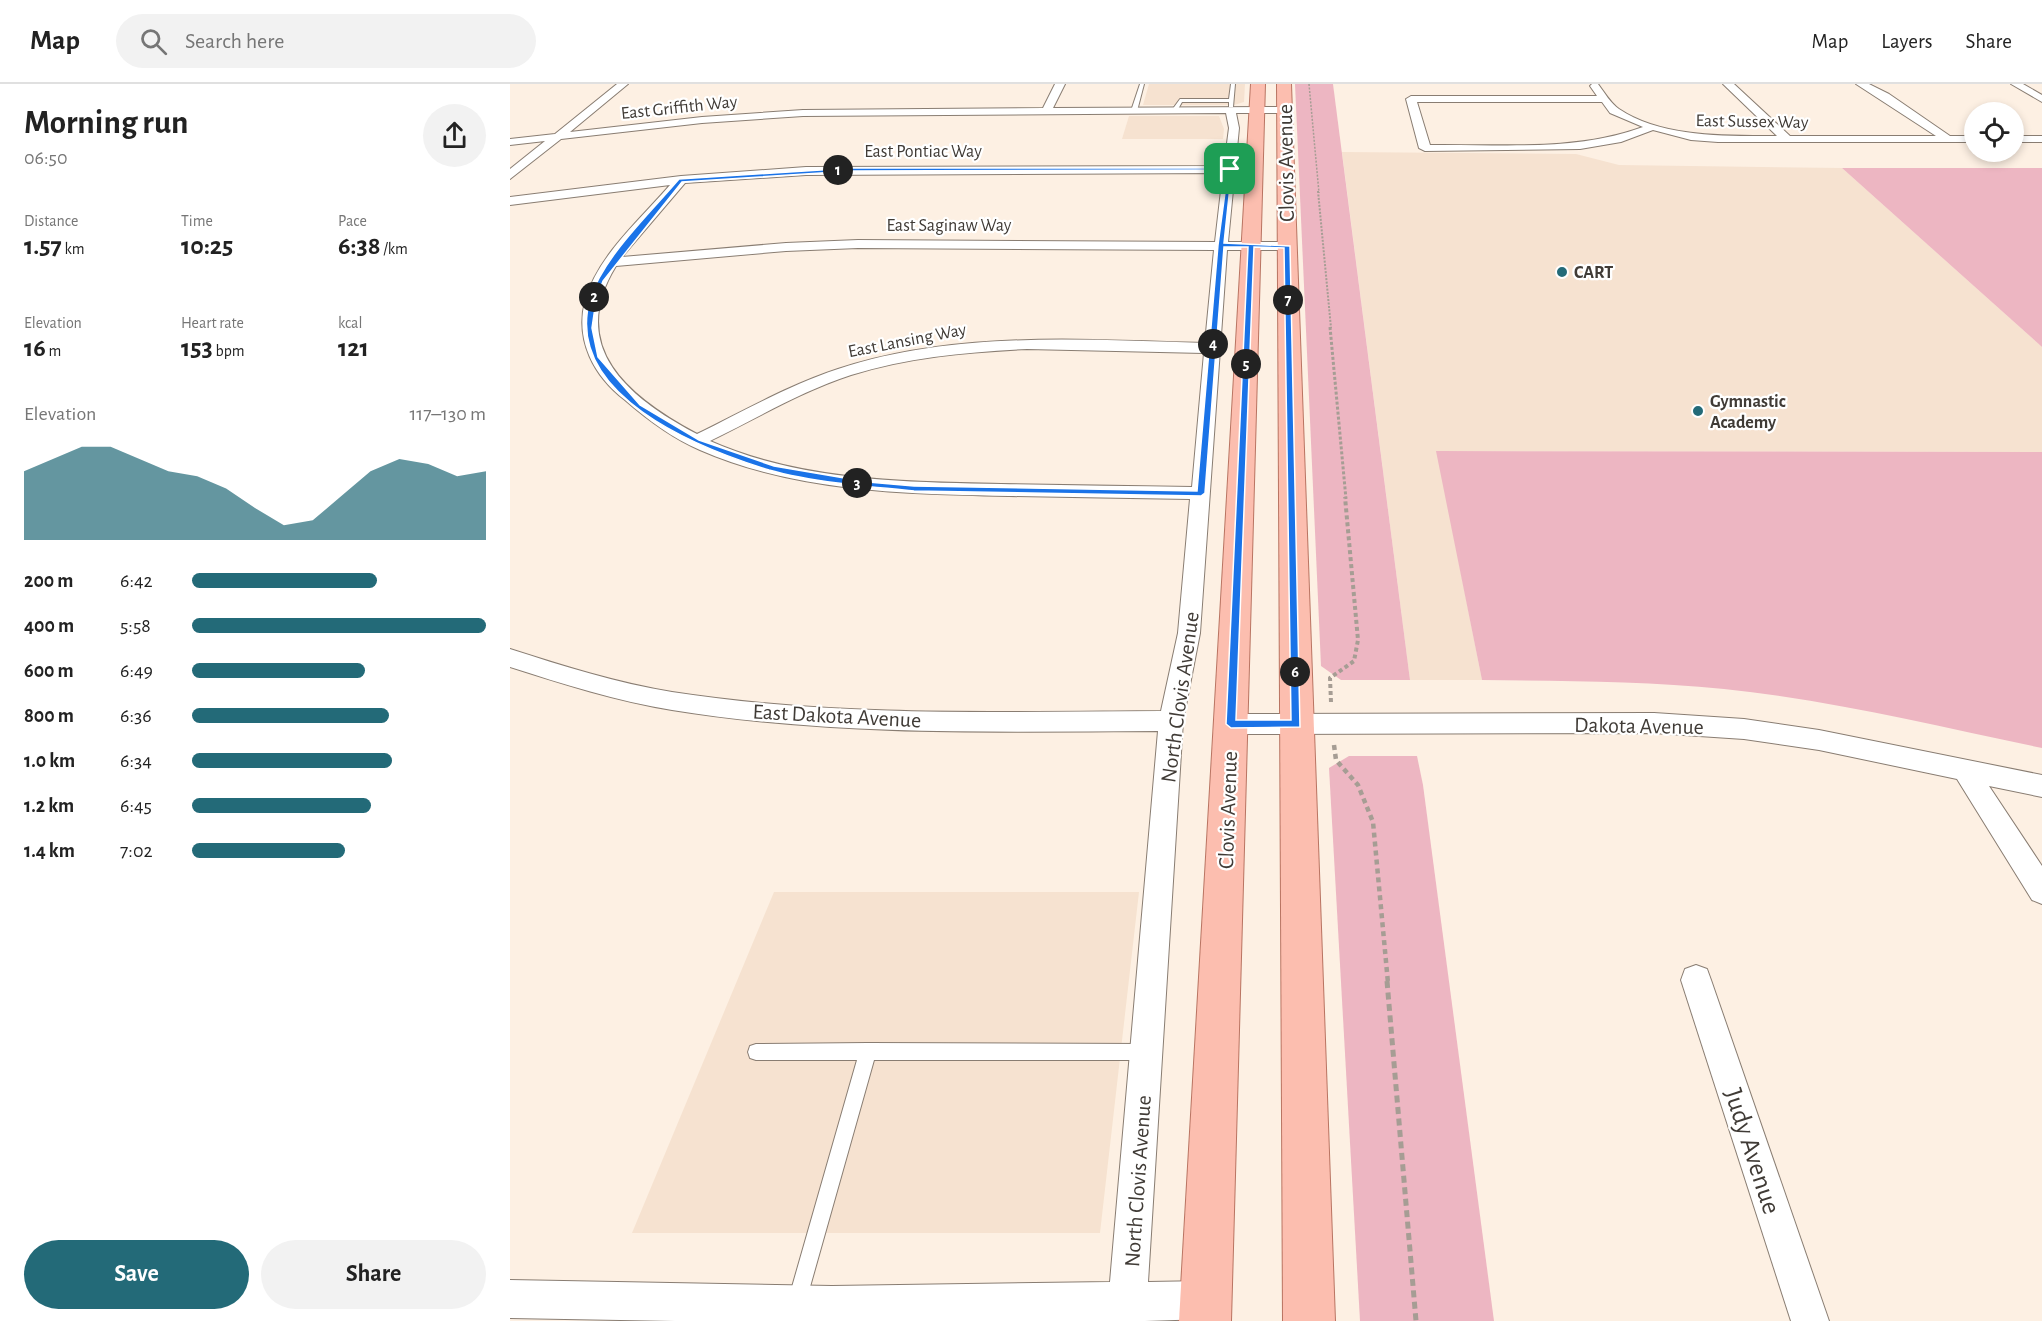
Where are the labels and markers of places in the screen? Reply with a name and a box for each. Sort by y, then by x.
pin [1204,143,1255,194]
pin: 1 [823,155,853,185]
place label: CART [1574,264,1613,282]
marker: CART [1555,265,1569,279]
pin: 2 [579,282,609,312]
pin: 7 [1273,285,1303,315]
pin: 4 [1198,329,1228,359]
pin: 5 [1231,349,1261,379]
place label: Gymnastic Academy [1710,393,1786,432]
marker: Gymnastic Academy [1691,404,1705,418]
pin: 3 [842,468,872,498]
pin: 6 [1280,657,1310,687]

